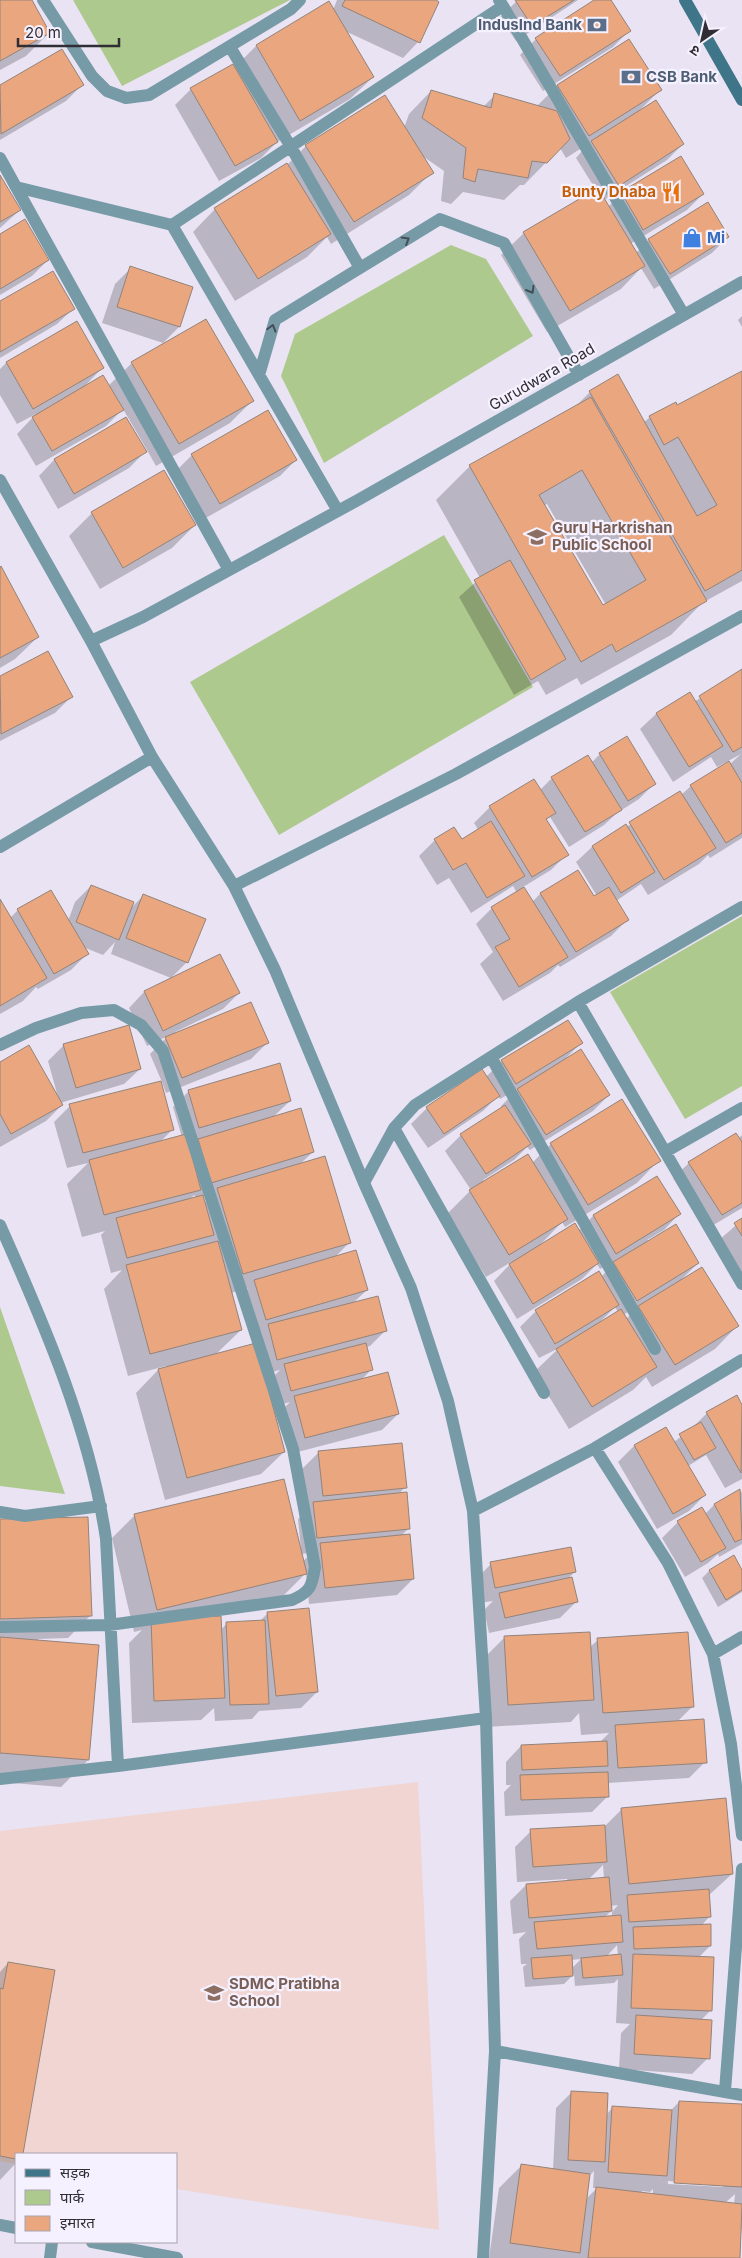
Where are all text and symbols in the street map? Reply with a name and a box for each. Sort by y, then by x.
bank icon: IndusInd Bank [586,14,608,36]
scale bar [18,15,119,47]
place label: IndusInd Bank [478,15,582,34]
north arrow [677,15,727,65]
text: 20 m [25,23,61,42]
text: उ [686,41,703,61]
bank icon: CSB Bank [620,66,642,88]
place label: CSB Bank [646,67,717,86]
restaurant icon: Bunty Dhaba [660,181,682,203]
place label: Bunty Dhaba [562,182,656,201]
shop icon: Mi [681,227,703,249]
place label: Mi [707,228,725,247]
one-way arrow [400,237,409,247]
one-way arrow [524,285,534,294]
one-way arrow [267,325,277,333]
street label: Gurudwara Road [485,339,598,415]
place label: Guru Harkrishan Public School [552,518,673,554]
school or university icon: Guru Harkrishan Public School [526,526,548,548]
place label: SDMC Pratibha School [229,1974,340,2010]
school or university icon: SDMC Pratibha School [203,1982,225,2004]
legend [15,2153,178,2243]
text: सड़क [60,2163,90,2182]
text: पार्क [60,2188,84,2207]
text: इमारत [60,2213,95,2232]

